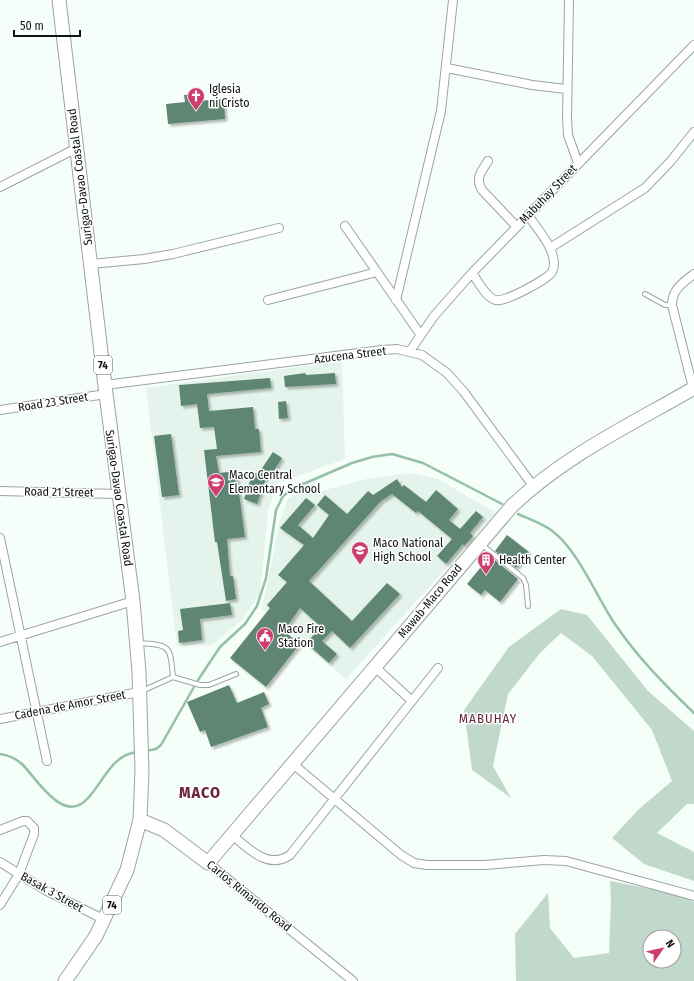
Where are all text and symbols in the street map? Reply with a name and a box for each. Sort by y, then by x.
scale bar [14,12,80,38]
text: 50 m [20,19,44,33]
place label: Iglesia ni Cristo [209,82,249,110]
church icon: Iglesia ni Cristo [186,86,206,111]
street label: Surigao-Davao Coastal Road [65,108,95,246]
street label: Mabuhay Street [516,161,580,226]
street label: Azucena Street [313,344,387,366]
road number: 74 [94,356,112,374]
street label: Road 23 Street [17,390,89,414]
street label: Surigao-Davao Coastal Road [102,429,136,567]
place label: Maco Central Elementary School [229,468,320,496]
school or university icon: Maco Central Elementary School [206,472,226,497]
street label: Road 21 Street [24,484,94,500]
place label: Maco National High School [373,536,443,564]
school or university icon: Maco National High School [350,540,370,565]
building icon: Health Center [476,550,496,575]
place label: Health Center [499,553,567,567]
street label: Mawab-Maco Road [395,561,465,641]
place label: Maco Fire Station [278,622,324,650]
public building icon: Maco Fire Station [255,626,275,651]
street label: Cadena de Amor Street [13,687,127,723]
district label: MABUHAY [459,711,517,726]
district label: MACO [179,783,221,802]
street label: Carlos Rimando Road [204,858,294,934]
street label: Basak 3 Street [18,869,86,915]
road number: 74 [103,896,121,914]
north arrow [642,929,682,969]
text: N [663,937,677,950]

